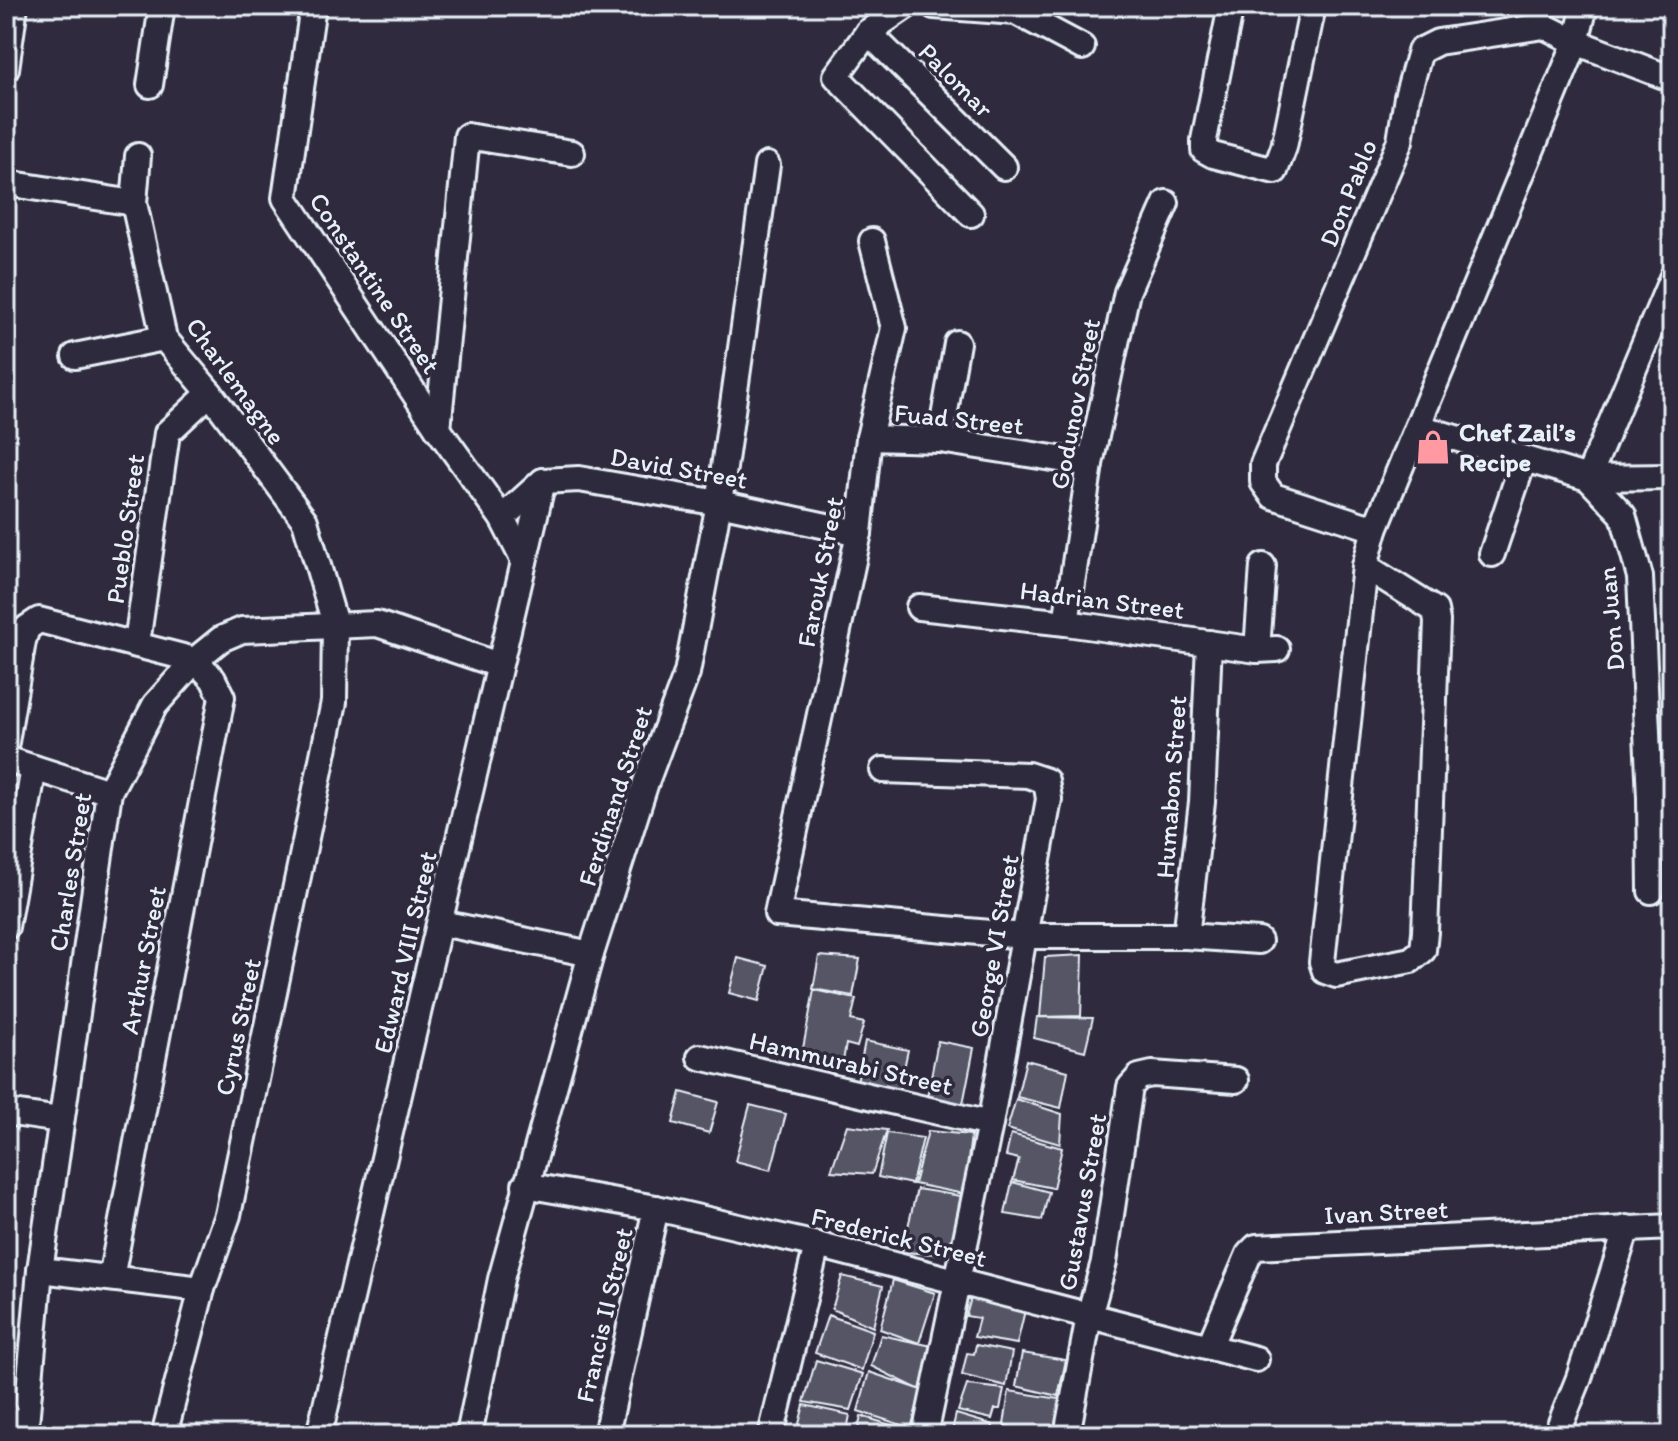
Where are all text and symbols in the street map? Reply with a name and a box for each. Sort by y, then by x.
street label: Palomar [912,36,1001,125]
street label: Don Pablo [1312,135,1384,251]
street label: Constantine Street [303,186,448,380]
street label: Charlemagne [179,311,293,451]
street label: Godunov Street [1043,316,1107,492]
street label: Fuad Street [893,396,1025,442]
place label: Chef Zail’s Recipe [1459,416,1576,478]
shop icon: Chef Zail’s Recipe [1414,428,1452,466]
street label: David Street [608,440,750,496]
street label: Pueblo Street [99,452,151,606]
street label: Farouk Street [790,494,850,650]
street label: Don Juan [1590,565,1631,673]
street label: Hadrian Street [1018,574,1186,626]
street label: Humabon Street [1149,694,1193,879]
street label: Ferdinand Street [571,702,659,890]
street label: Charles Street [42,790,98,954]
street label: Edward VIII Street [366,848,444,1056]
street label: George VI Street [962,852,1026,1040]
street label: Arthur Street [113,883,173,1037]
street label: Cyrus Street [208,955,268,1098]
street label: Hammurabi Street [746,1024,956,1102]
street label: Gustavus Street [1051,1111,1113,1293]
street label: Ivan Street [1323,1193,1449,1231]
street label: Frederick Street [808,1200,990,1274]
street label: Francis II Street [568,1224,640,1406]

